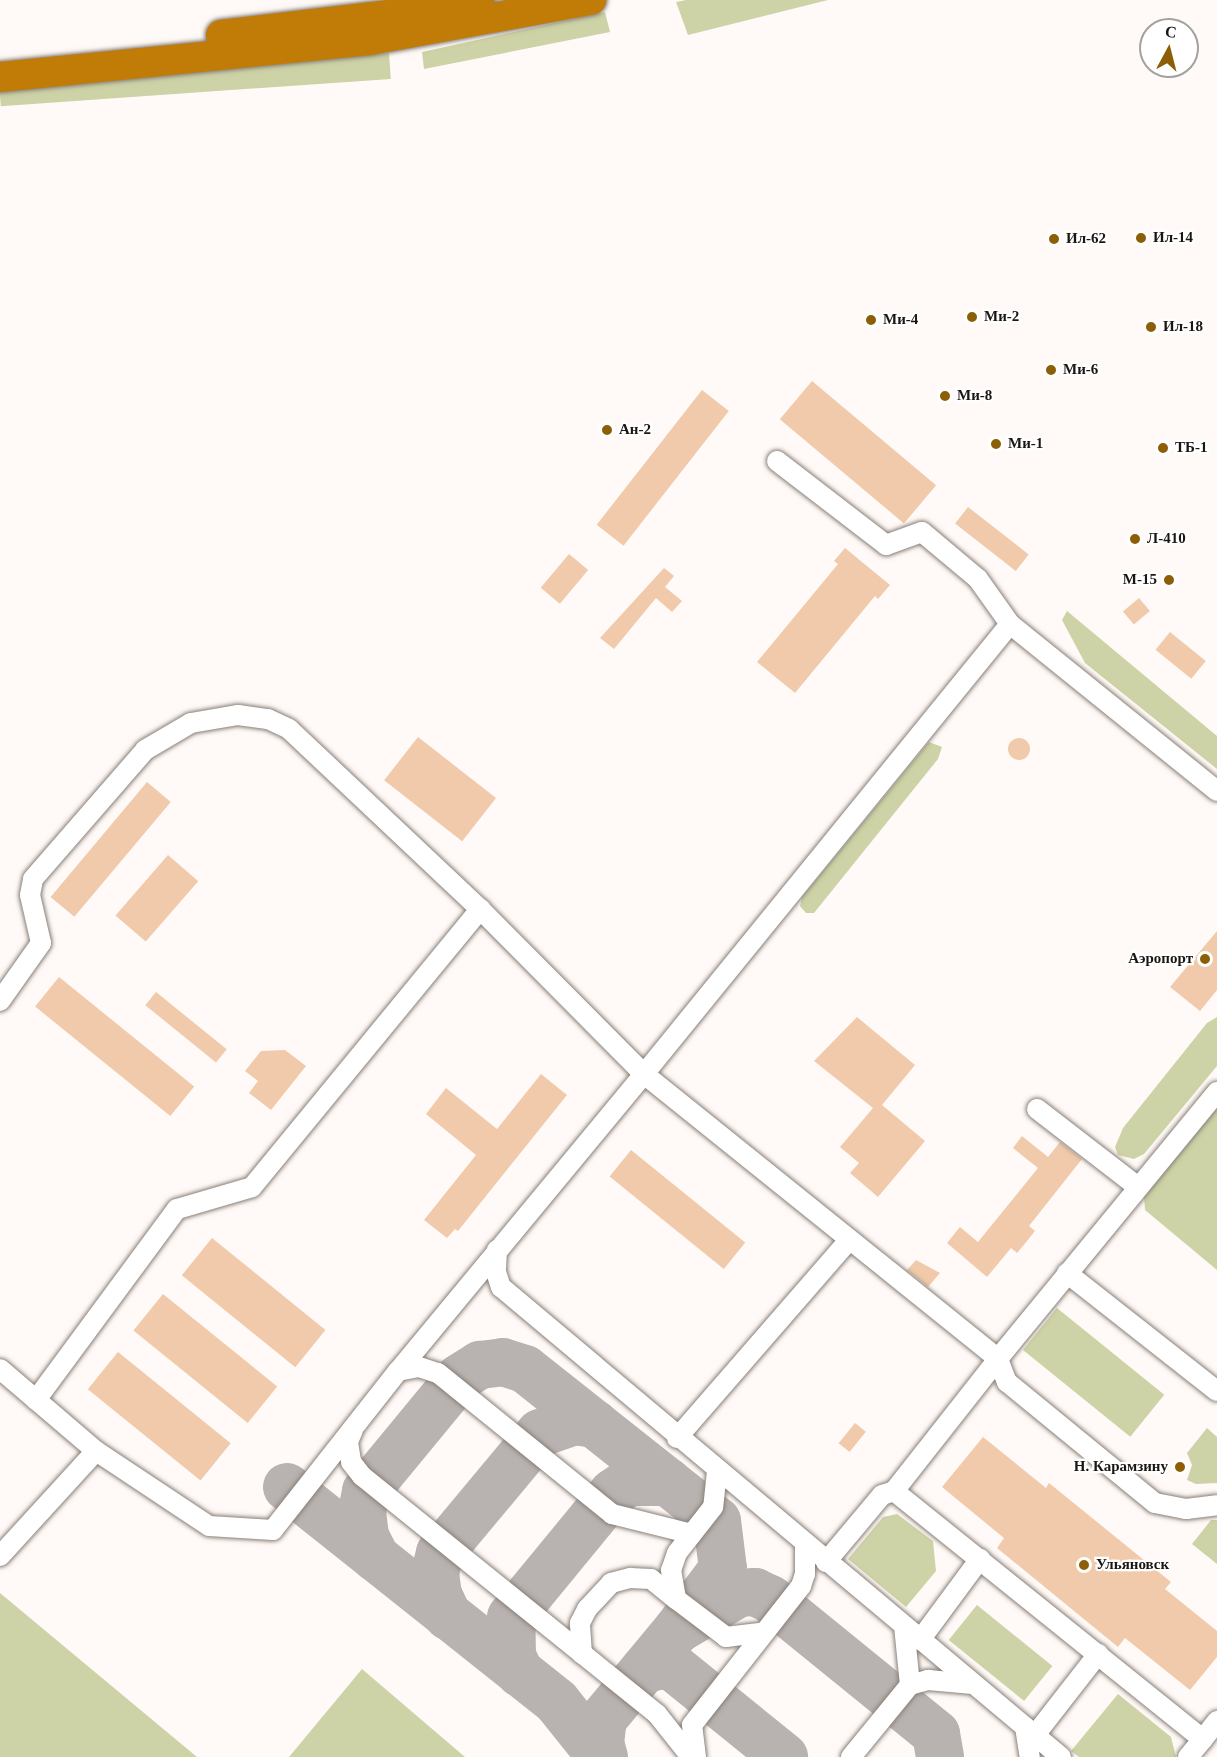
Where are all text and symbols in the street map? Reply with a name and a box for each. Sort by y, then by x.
north arrow [1139,18,1199,78]
text: С [1164,22,1178,41]
place label: Ил-14 [1153,229,1193,247]
place label: Ил-62 [1066,230,1106,248]
marker: Ил-14 [1134,231,1148,245]
marker: Ил-62 [1047,232,1061,246]
place label: Ми-2 [984,308,1019,326]
marker: Ми-2 [965,310,979,324]
place label: Ми-4 [883,311,918,329]
marker: Ми-4 [864,313,878,327]
place label: Ил-18 [1163,318,1203,336]
marker: Ил-18 [1144,320,1158,334]
place label: Ми-6 [1063,361,1098,379]
marker: Ми-6 [1044,363,1058,377]
place label: Ми-8 [957,387,992,405]
marker: Ми-8 [938,389,952,403]
place label: Ан-2 [619,421,651,439]
marker: Ан-2 [600,423,614,437]
place label: Ми-1 [1008,435,1043,453]
marker: Ми-1 [989,437,1003,451]
place label: ТБ-1 [1175,439,1207,457]
marker: ТБ-1 [1156,441,1170,455]
place label: Л-410 [1147,530,1186,548]
marker: Л-410 [1128,532,1142,546]
place label: М-15 [1123,571,1157,589]
marker: М-15 [1162,573,1176,587]
place label: Аэропорт [1128,950,1193,968]
marker: Аэропорт [1198,952,1212,966]
place label: Н. Карамзину [1074,1458,1168,1476]
marker: Н. Карамзину [1173,1460,1187,1474]
place label: Ульяновск [1096,1556,1169,1574]
marker: Ульяновск [1077,1558,1091,1572]

